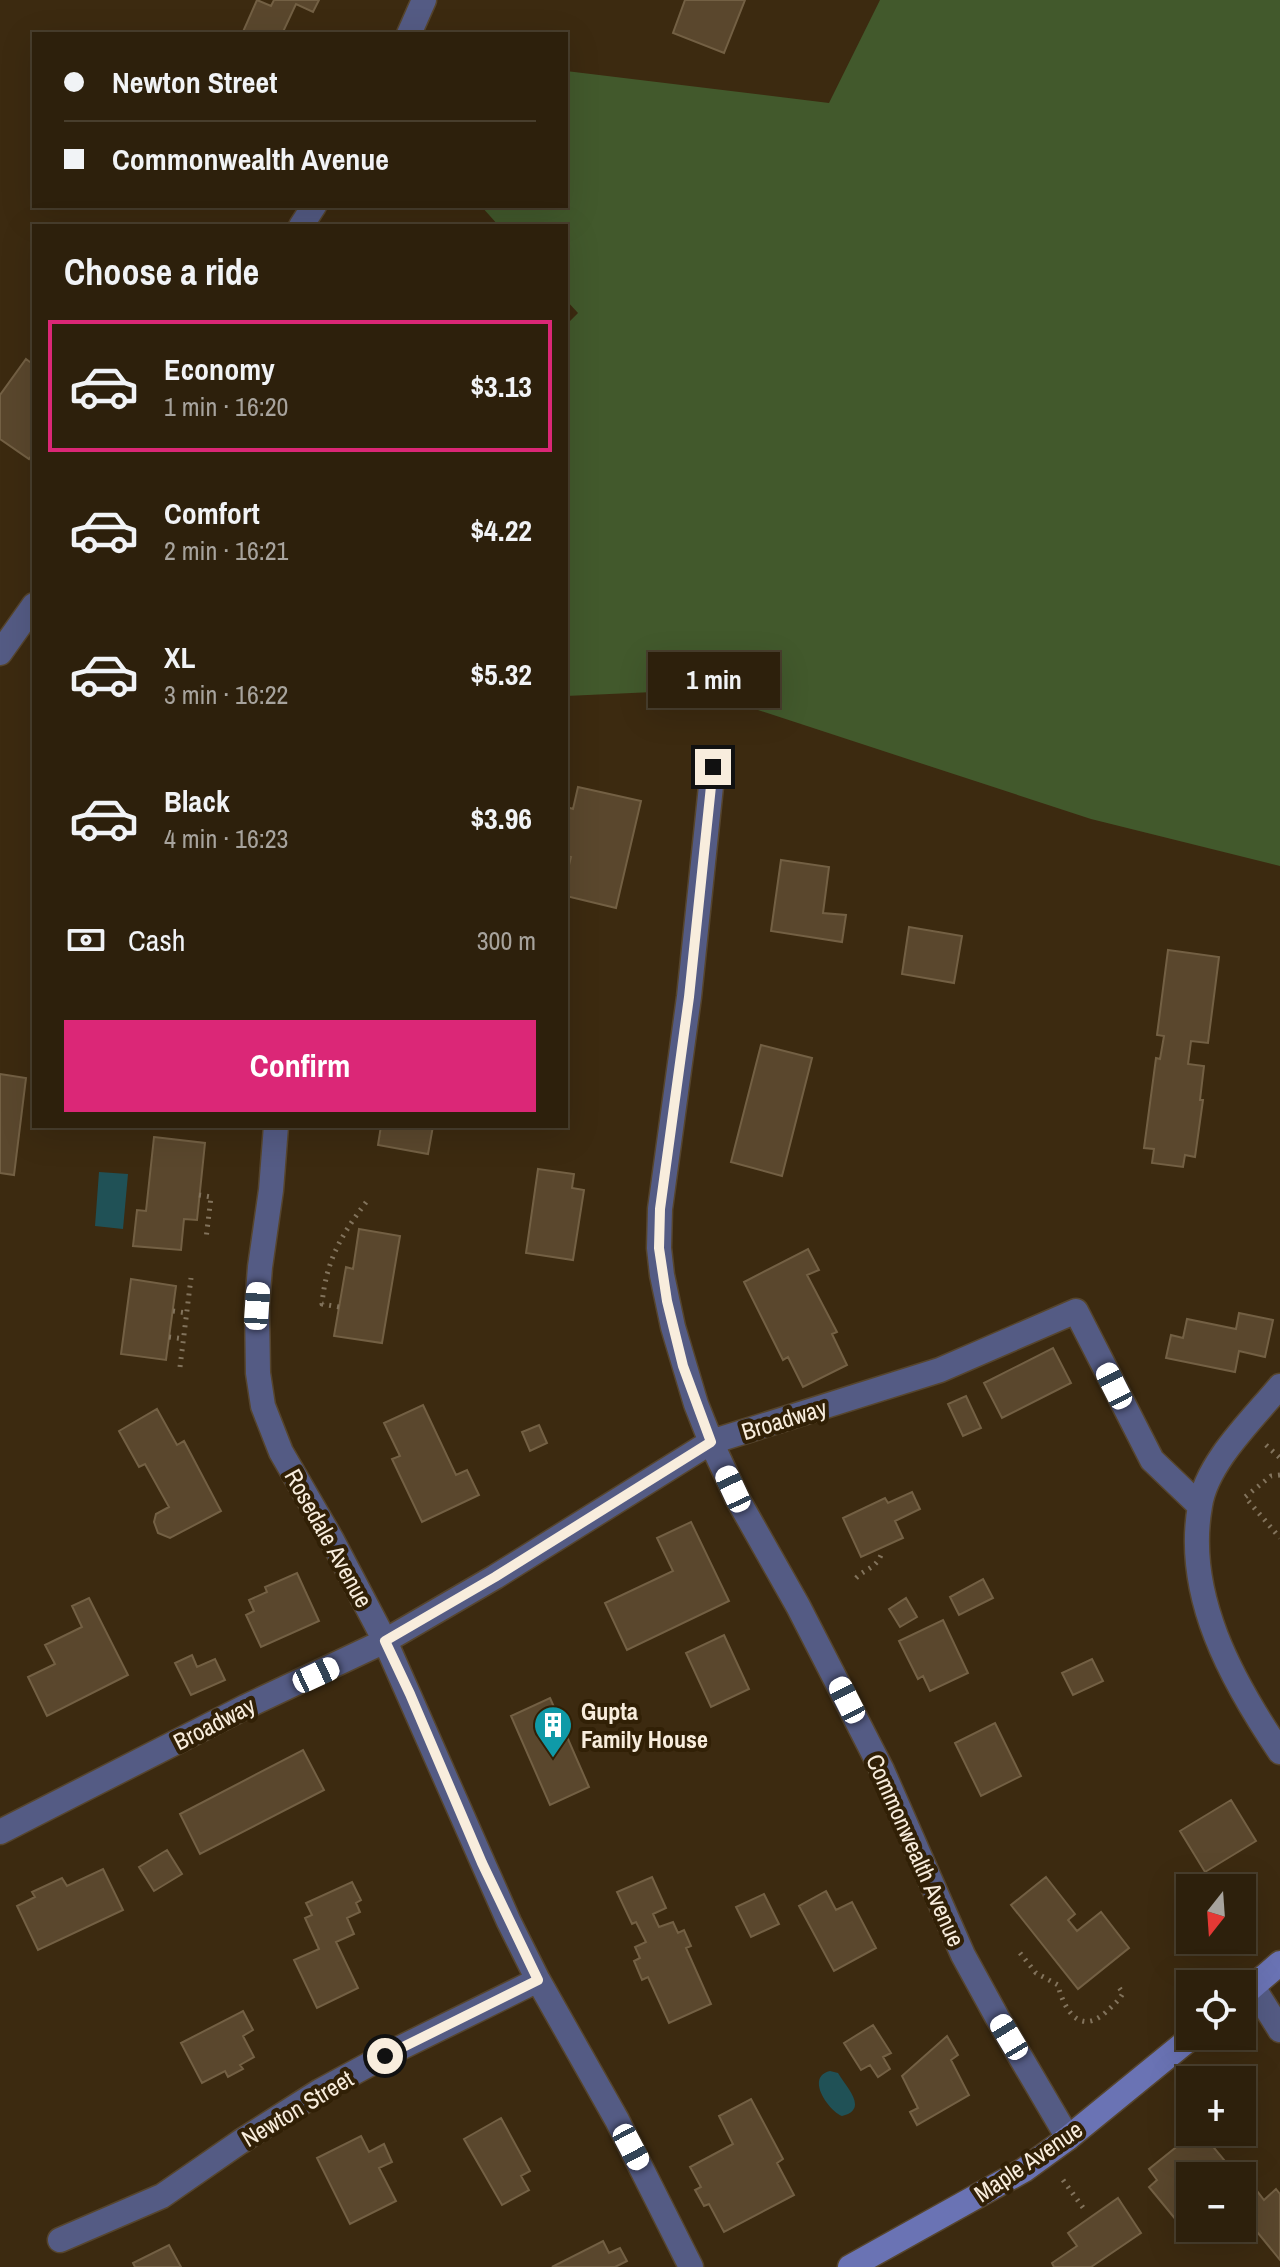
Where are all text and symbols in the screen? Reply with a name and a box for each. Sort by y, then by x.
text: Newton Street [112,62,277,102]
text: Commonwealth Avenue [112,139,389,179]
text: Choose a ride [64,248,259,296]
text: Economy [164,349,275,389]
icon: car [68,350,140,422]
text: $3.13 [470,366,532,406]
text: 1 min · 16:20 [164,389,288,424]
text: Comfort [164,493,260,533]
icon: car [68,494,140,566]
text: $4.22 [470,510,532,550]
text: 2 min · 16:21 [164,533,288,568]
text: XL [164,637,195,677]
icon: car [68,638,140,710]
callout: 1 min [647,651,779,707]
text: $5.32 [470,654,532,694]
text: 1 min [686,662,742,697]
text: 3 min · 16:22 [164,677,288,712]
route end [695,749,731,785]
text: Black [164,781,230,821]
icon: car [68,782,140,854]
text: $3.96 [470,798,532,838]
text: 4 min · 16:23 [164,821,288,856]
icon: cash [64,918,108,962]
text: Cash [128,920,185,960]
text: 300 m [477,923,536,958]
button: Confirm [64,1020,536,1112]
car [243,1281,271,1331]
car [1092,1359,1136,1413]
street label: Broadway [737,1391,831,1447]
car [712,1462,754,1516]
street label: Rosedale Avenue [278,1463,380,1613]
car [289,1654,343,1696]
car [825,1673,869,1727]
street label: Broadway [168,1689,260,1757]
place label: Gupta Family House [581,1695,708,1755]
building icon: Gupta Family House [532,1704,574,1759]
street label: Commonwealth Avenue [859,1749,973,1951]
north arrow [1176,1874,1256,1954]
map controls [1176,1874,1256,2242]
button: locate [1176,1970,1256,2050]
car [986,2010,1032,2064]
route start [367,2038,403,2074]
street label: Newton Street [235,2062,359,2154]
button: + [1176,2066,1256,2146]
street label: Maple Avenue [967,2113,1089,2209]
car [609,2120,653,2174]
button: − [1176,2162,1256,2242]

